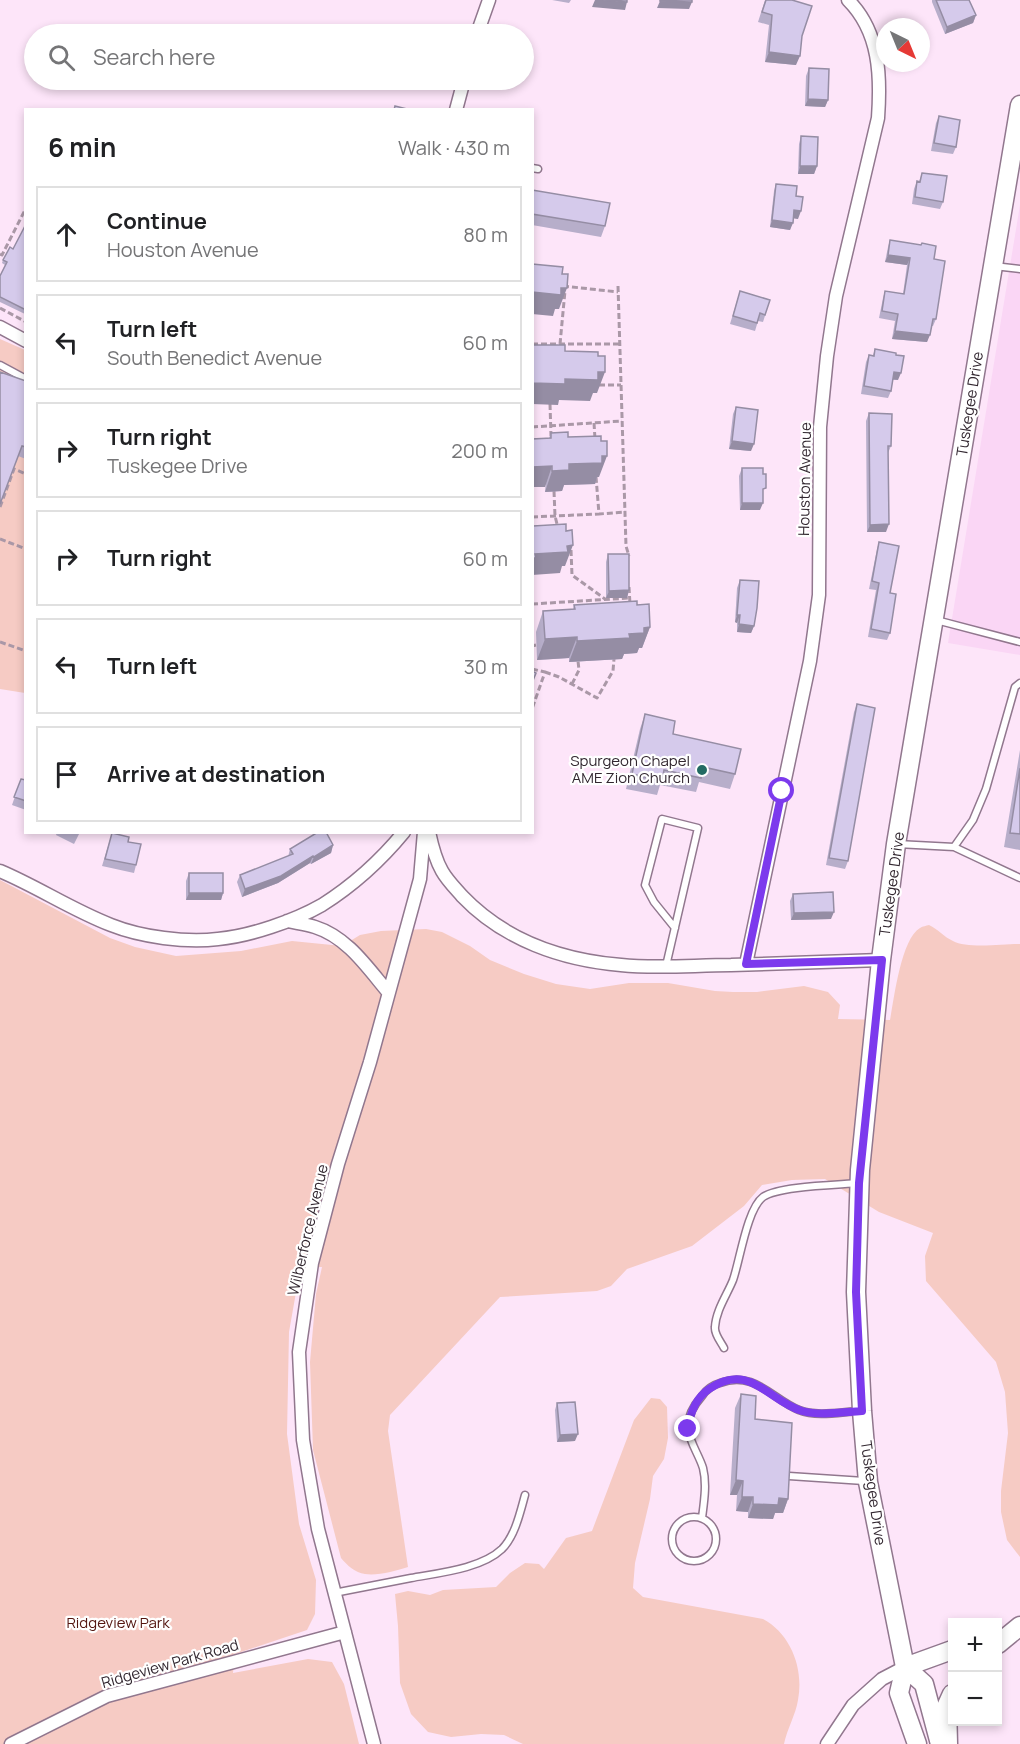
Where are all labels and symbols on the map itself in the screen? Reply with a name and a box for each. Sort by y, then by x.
north arrow [876,18,930,72]
street label: Tuskegee Drive [951,350,988,458]
street label: Houston Avenue [793,422,816,536]
place label: Spurgeon Chapel AME Zion Church [570,750,690,788]
marker: Spurgeon Chapel AME Zion Church [695,763,709,777]
route start [768,777,794,803]
street label: Tuskegee Drive [874,830,909,938]
street label: Wilberforce Avenue [282,1162,333,1298]
route end [674,1415,700,1441]
street label: Tuskegee Drive [856,1439,891,1547]
park label: Ridgeview Park [66,1612,170,1633]
street label: Ridgeview Park Road [99,1634,241,1693]

